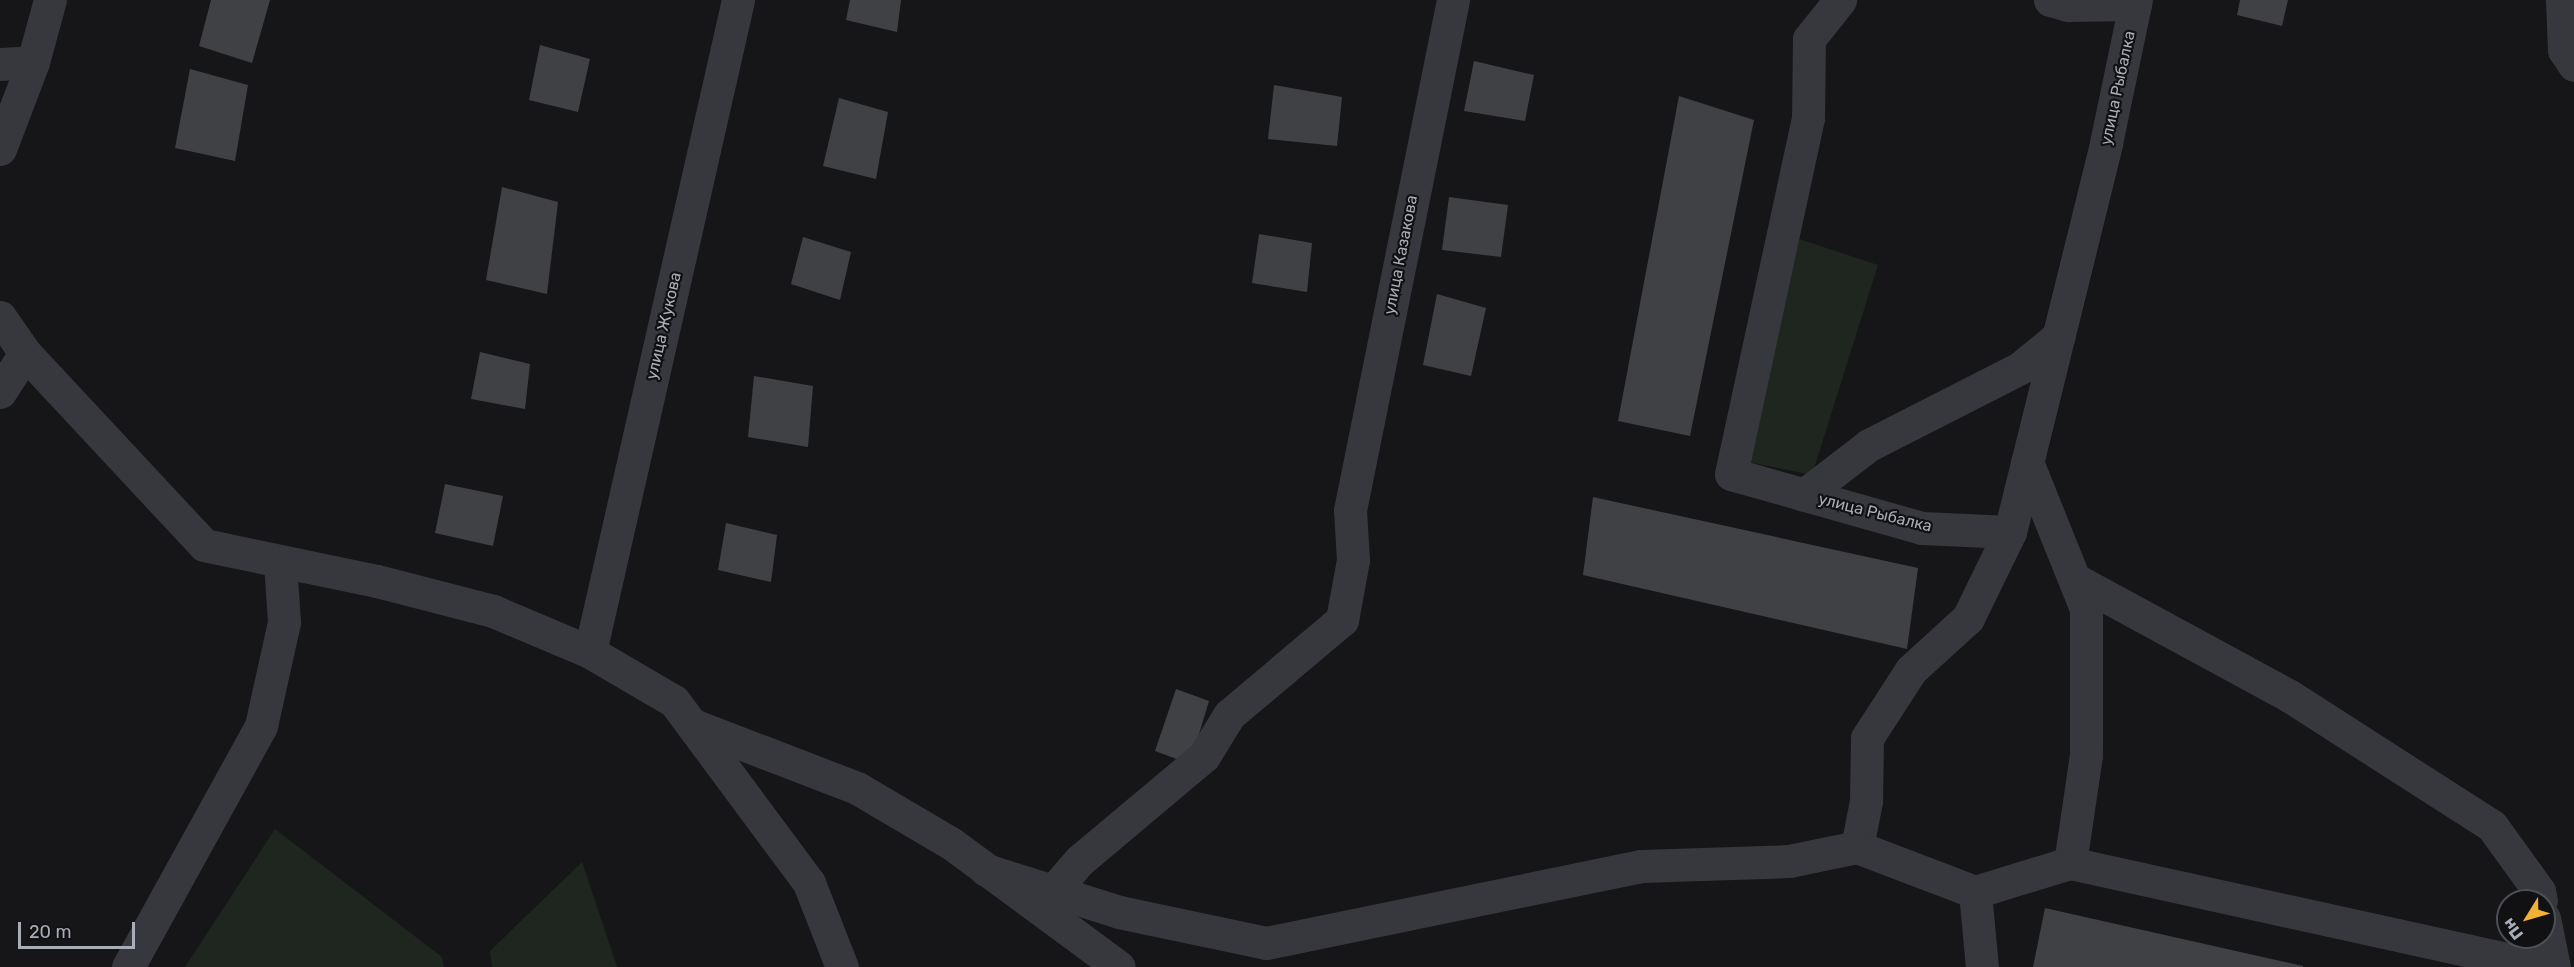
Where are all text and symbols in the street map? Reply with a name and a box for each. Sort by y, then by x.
street label: улица Рыбалка [2097,29,2139,147]
street label: улица Казакова [1380,194,1422,316]
street label: улица Жукова [642,270,686,382]
street label: улица Рыбалка [1816,490,1934,536]
north arrow [2496,889,2556,949]
scale bar [21,910,138,948]
text: Пн [2499,914,2527,943]
text: 20 m [29,921,71,943]

